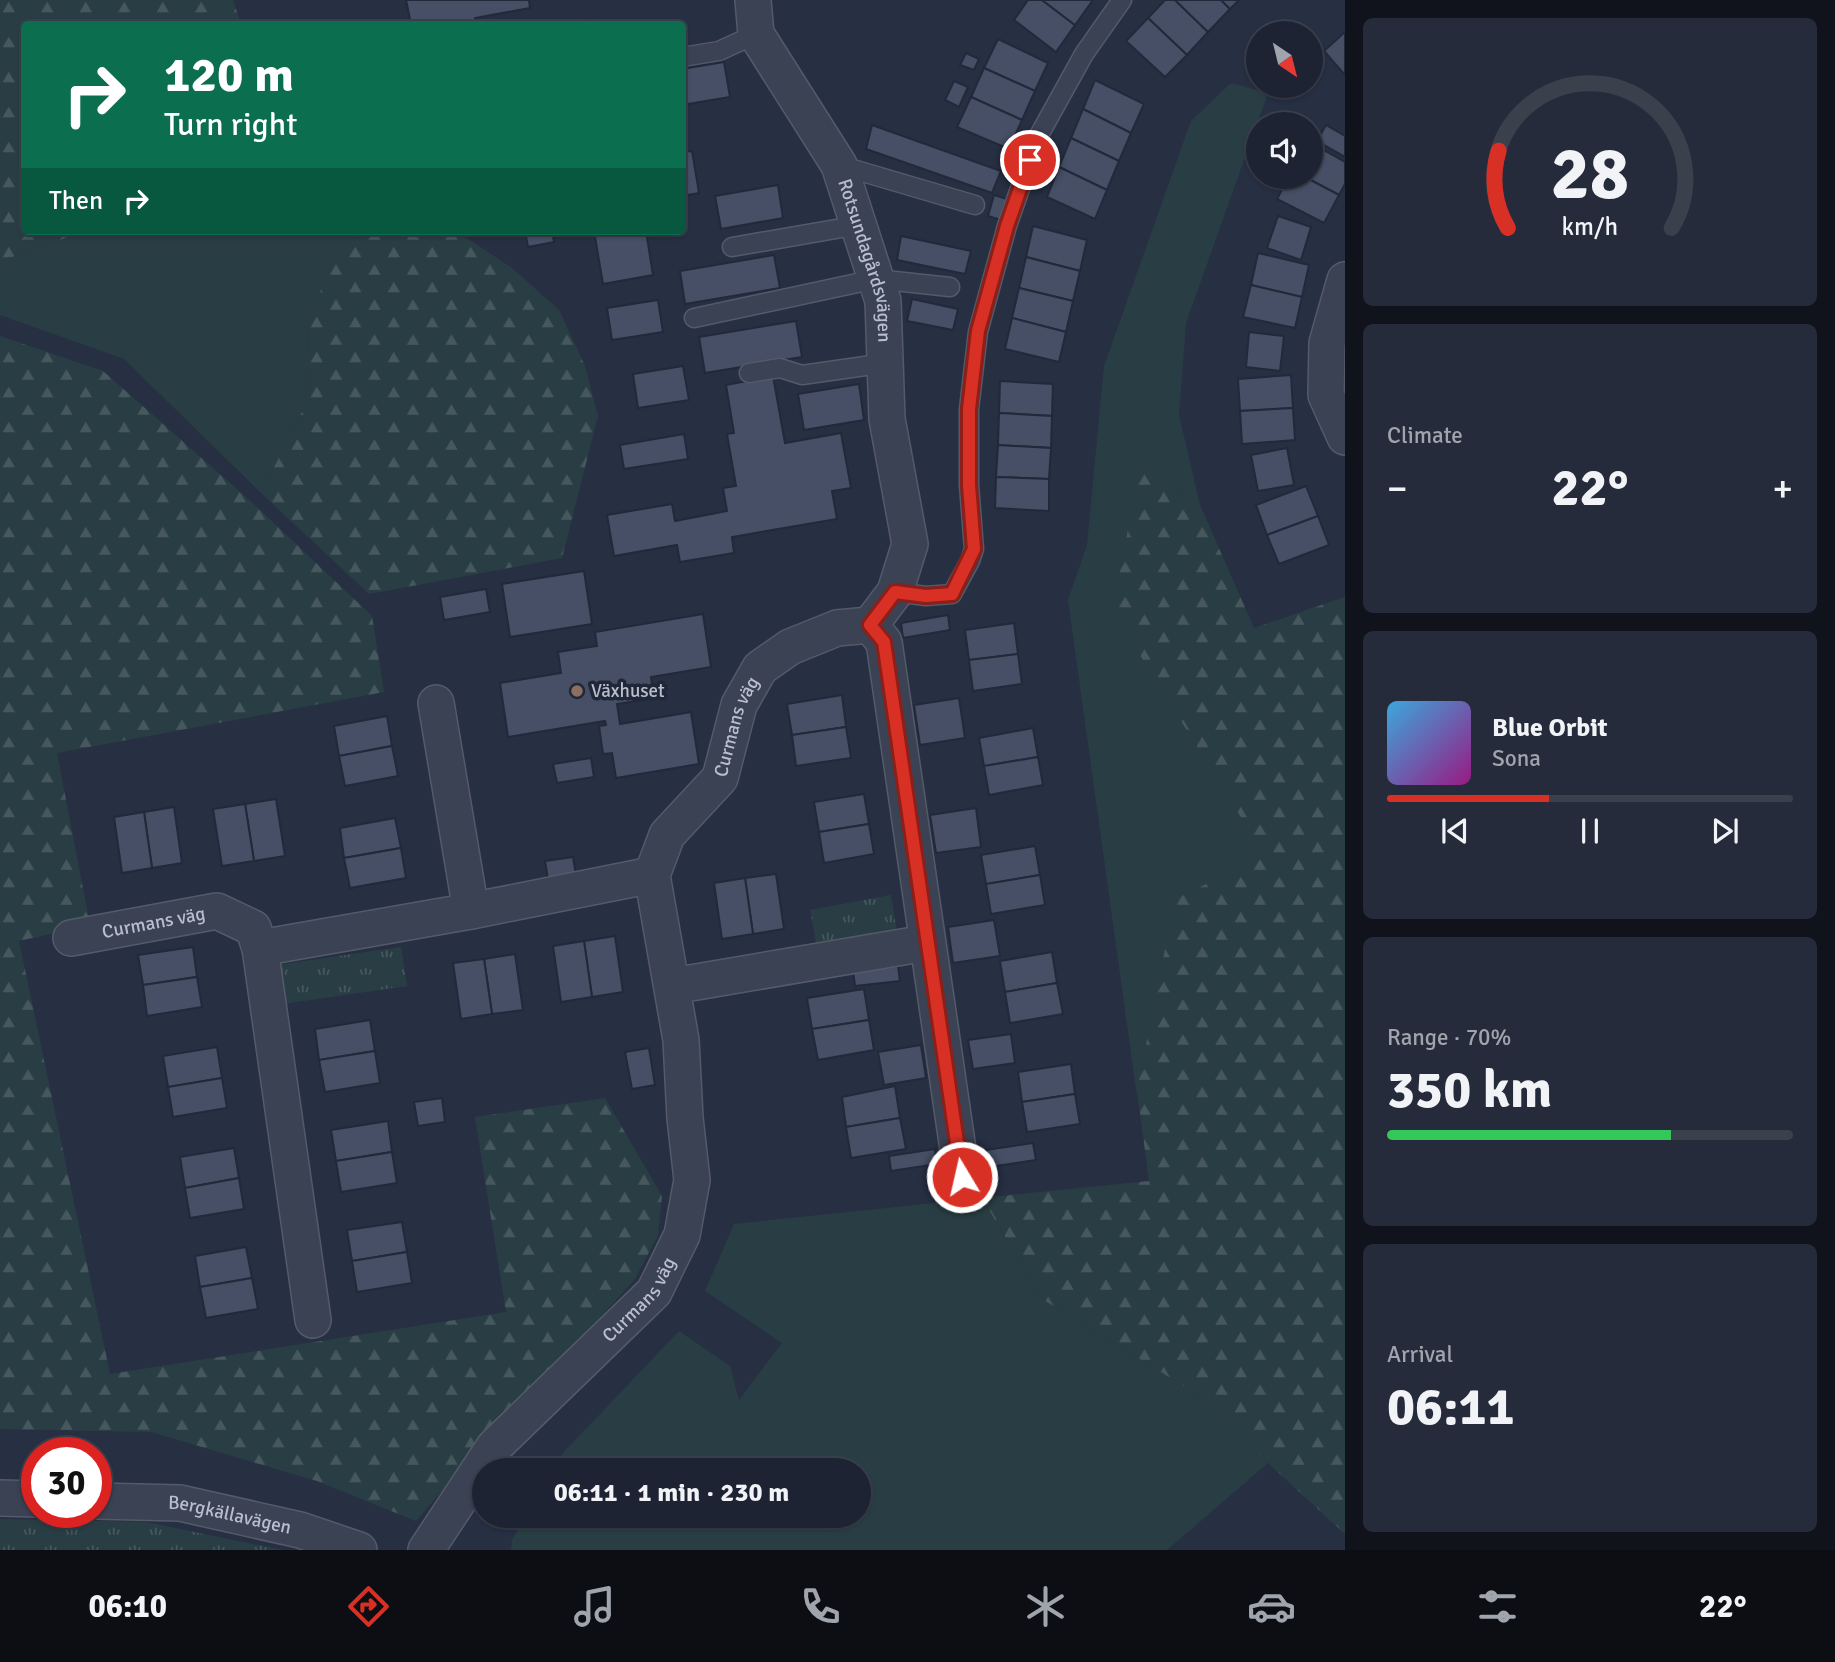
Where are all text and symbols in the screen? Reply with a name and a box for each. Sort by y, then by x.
north arrow [1246,21,1323,98]
map controls [1246,21,1323,189]
text: 120 m [164,45,294,105]
icon: right [49,49,140,140]
text: Turn right [164,105,297,144]
button: sound [1246,112,1323,189]
pin [1000,130,1060,190]
text: 28 [1551,131,1629,220]
icon: arrive [1011,141,1049,179]
street label: Rotsundagårdsvägen [832,176,896,343]
icon: right [117,182,155,220]
text: Then [49,185,103,217]
text: km/h [1562,211,1618,242]
text: Climate [1387,421,1463,450]
text: 22° [1552,456,1628,520]
text: − [1387,465,1408,512]
text: + [1772,465,1793,512]
street label: Curmans väg [709,672,765,780]
place label: Växhuset [591,679,665,703]
marker: Växhuset [569,683,585,699]
text: Blue Orbit [1492,712,1608,744]
text: Sona [1492,744,1541,773]
icon: previous [1436,812,1474,850]
icon: pause [1571,812,1609,850]
icon: next [1706,812,1744,850]
street label: Curmans väg [100,901,207,944]
text: Range · 70% [1387,1023,1511,1052]
text: 350 km [1387,1058,1552,1122]
position arrow [925,1140,999,1214]
street label: Curmans väg [597,1253,681,1348]
text: Arrival [1387,1340,1453,1369]
text: 06:11 [1387,1375,1515,1439]
speed limit sign: 30 [21,1437,112,1528]
text: 06:11 · 1 min · 230 m [554,1477,789,1509]
street label: Bergkällavägen [168,1491,294,1540]
icon: directions [344,1582,393,1631]
icon: music [570,1582,619,1631]
icon: phone [796,1582,845,1631]
icon: climate [1021,1582,1070,1631]
icon: car [1247,1582,1296,1631]
icon: filters [1473,1582,1522,1631]
text: 06:10 [88,1587,167,1626]
text: 22° [1699,1587,1746,1626]

